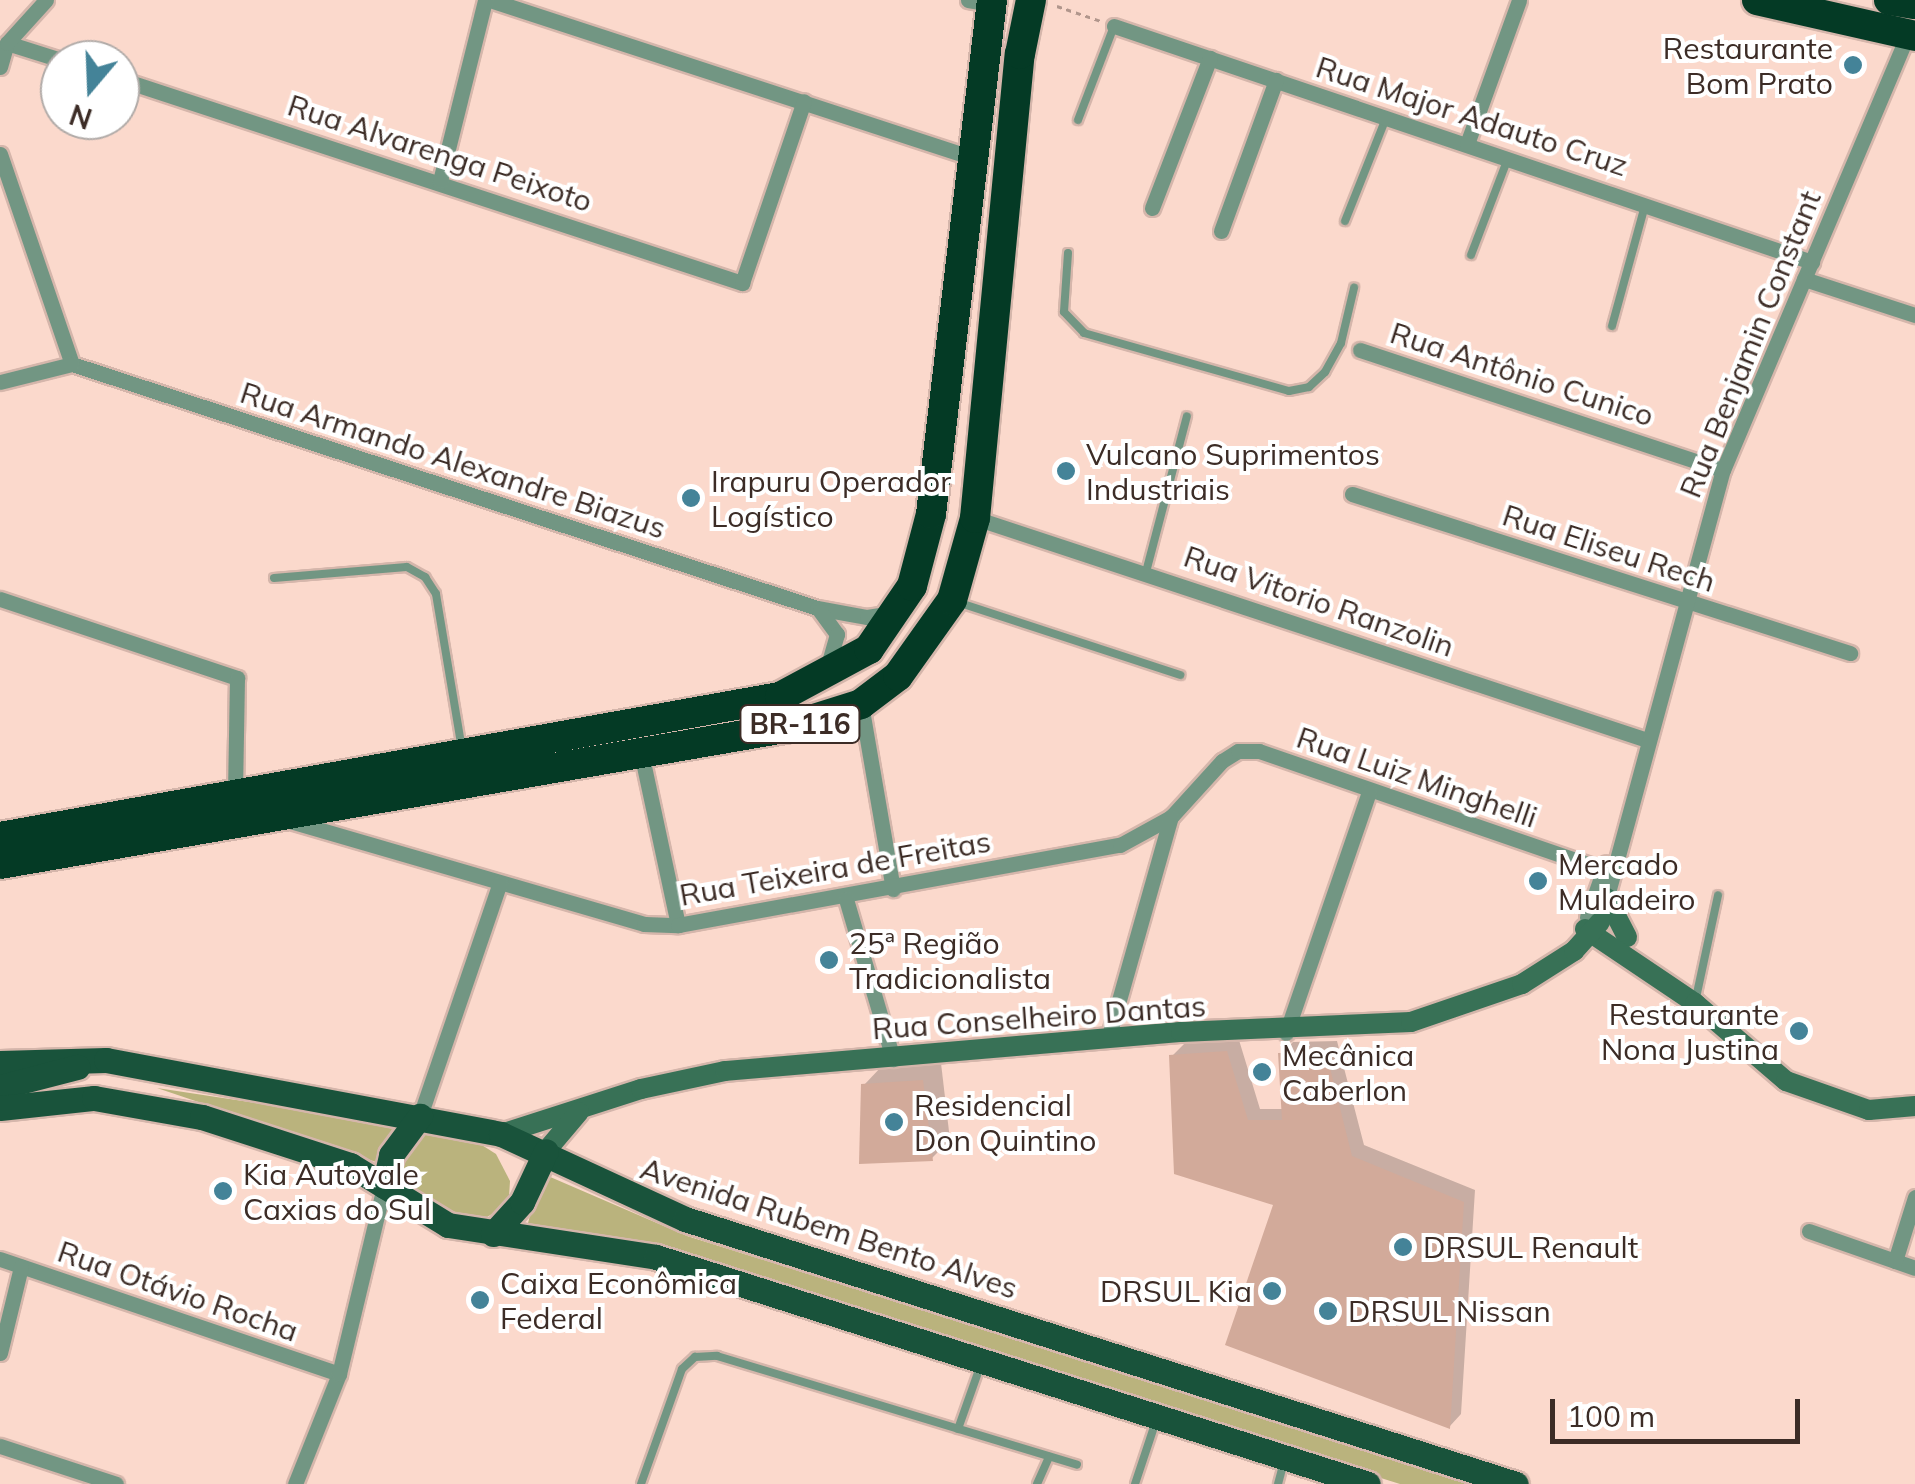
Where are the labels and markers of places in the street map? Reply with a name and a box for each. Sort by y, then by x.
place label: Restaurante Bom Prato [1663,30,1833,100]
marker: Restaurante Bom Prato [1842,54,1864,76]
place label: Vulcano Suprimentos Industriais [1086,436,1380,506]
marker: Vulcano Suprimentos Industriais [1055,460,1077,482]
place label: Irapuru Operador Logístico [711,463,951,534]
marker: Irapuru Operador Logístico [680,487,702,509]
place label: Mercado Muladeiro [1558,846,1695,916]
marker: Mercado Muladeiro [1527,870,1549,892]
place label: 25ª Região Tradicionalista [849,925,1051,996]
marker: 25ª Região Tradicionalista [818,949,840,971]
place label: Restaurante Nona Justina [1601,996,1779,1066]
marker: Restaurante Nona Justina [1788,1020,1810,1042]
place label: Mecânica Caberlon [1282,1037,1414,1108]
marker: Mecânica Caberlon [1251,1061,1273,1083]
place label: Residencial Don Quintino [914,1087,1096,1158]
marker: Residencial Don Quintino [883,1111,905,1133]
place label: Kia Autovale Caxias do Sul [243,1156,431,1226]
marker: Kia Autovale Caxias do Sul [212,1180,234,1202]
place label: DRSUL Renault [1423,1229,1638,1265]
marker: DRSUL Renault [1392,1236,1414,1258]
place label: Caixa Econômica Federal [500,1265,737,1336]
place label: DRSUL Kia [1100,1273,1252,1309]
marker: DRSUL Kia [1261,1280,1283,1302]
marker: Caixa Econômica Federal [469,1289,491,1311]
place label: DRSUL Nissan [1348,1293,1551,1329]
marker: DRSUL Nissan [1317,1300,1339,1322]

